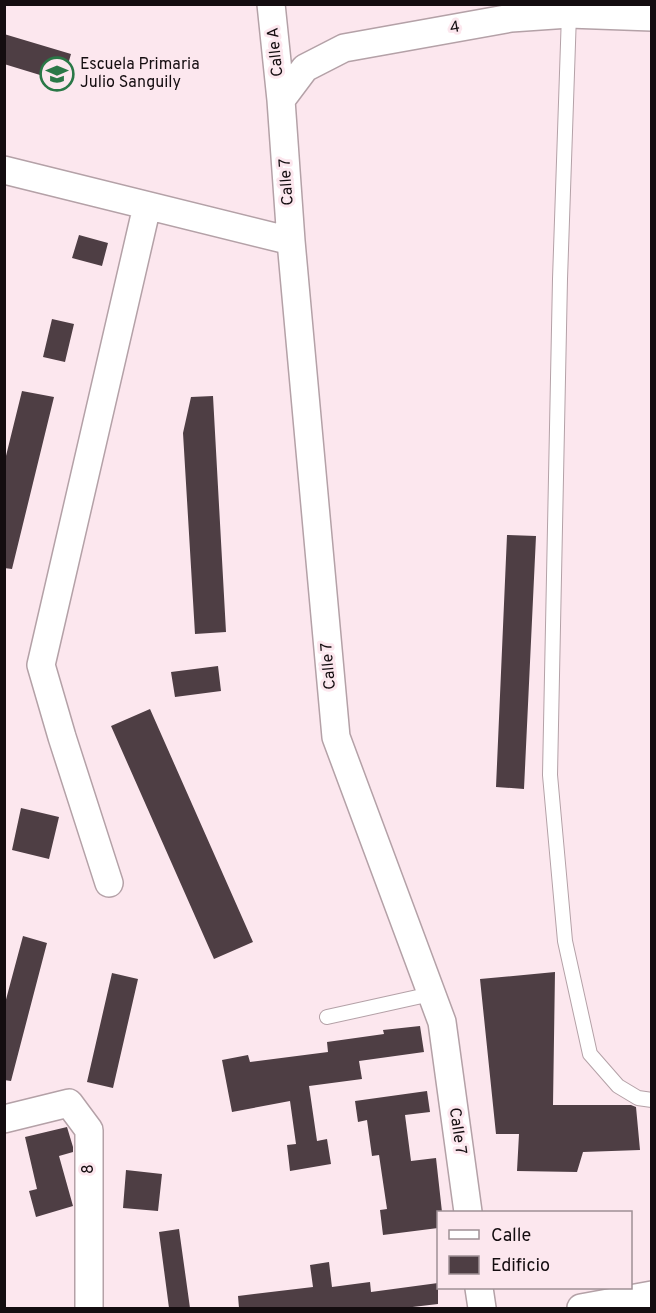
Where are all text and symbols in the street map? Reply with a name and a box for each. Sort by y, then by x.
street label: 4 [448,17,462,39]
street label: Calle A [263,26,289,78]
place label: Escuela Primaria Julio Sanguily [80,55,200,93]
school or university icon: Escuela Primaria Julio Sanguily [39,56,75,92]
street label: Calle 7 [275,158,299,206]
street label: Calle 7 [317,642,341,690]
street label: Calle 7 [444,1106,470,1156]
street label: 8 [79,1164,99,1174]
legend [437,1211,632,1289]
text: Calle [491,1225,531,1248]
text: Edificio [491,1255,550,1278]

